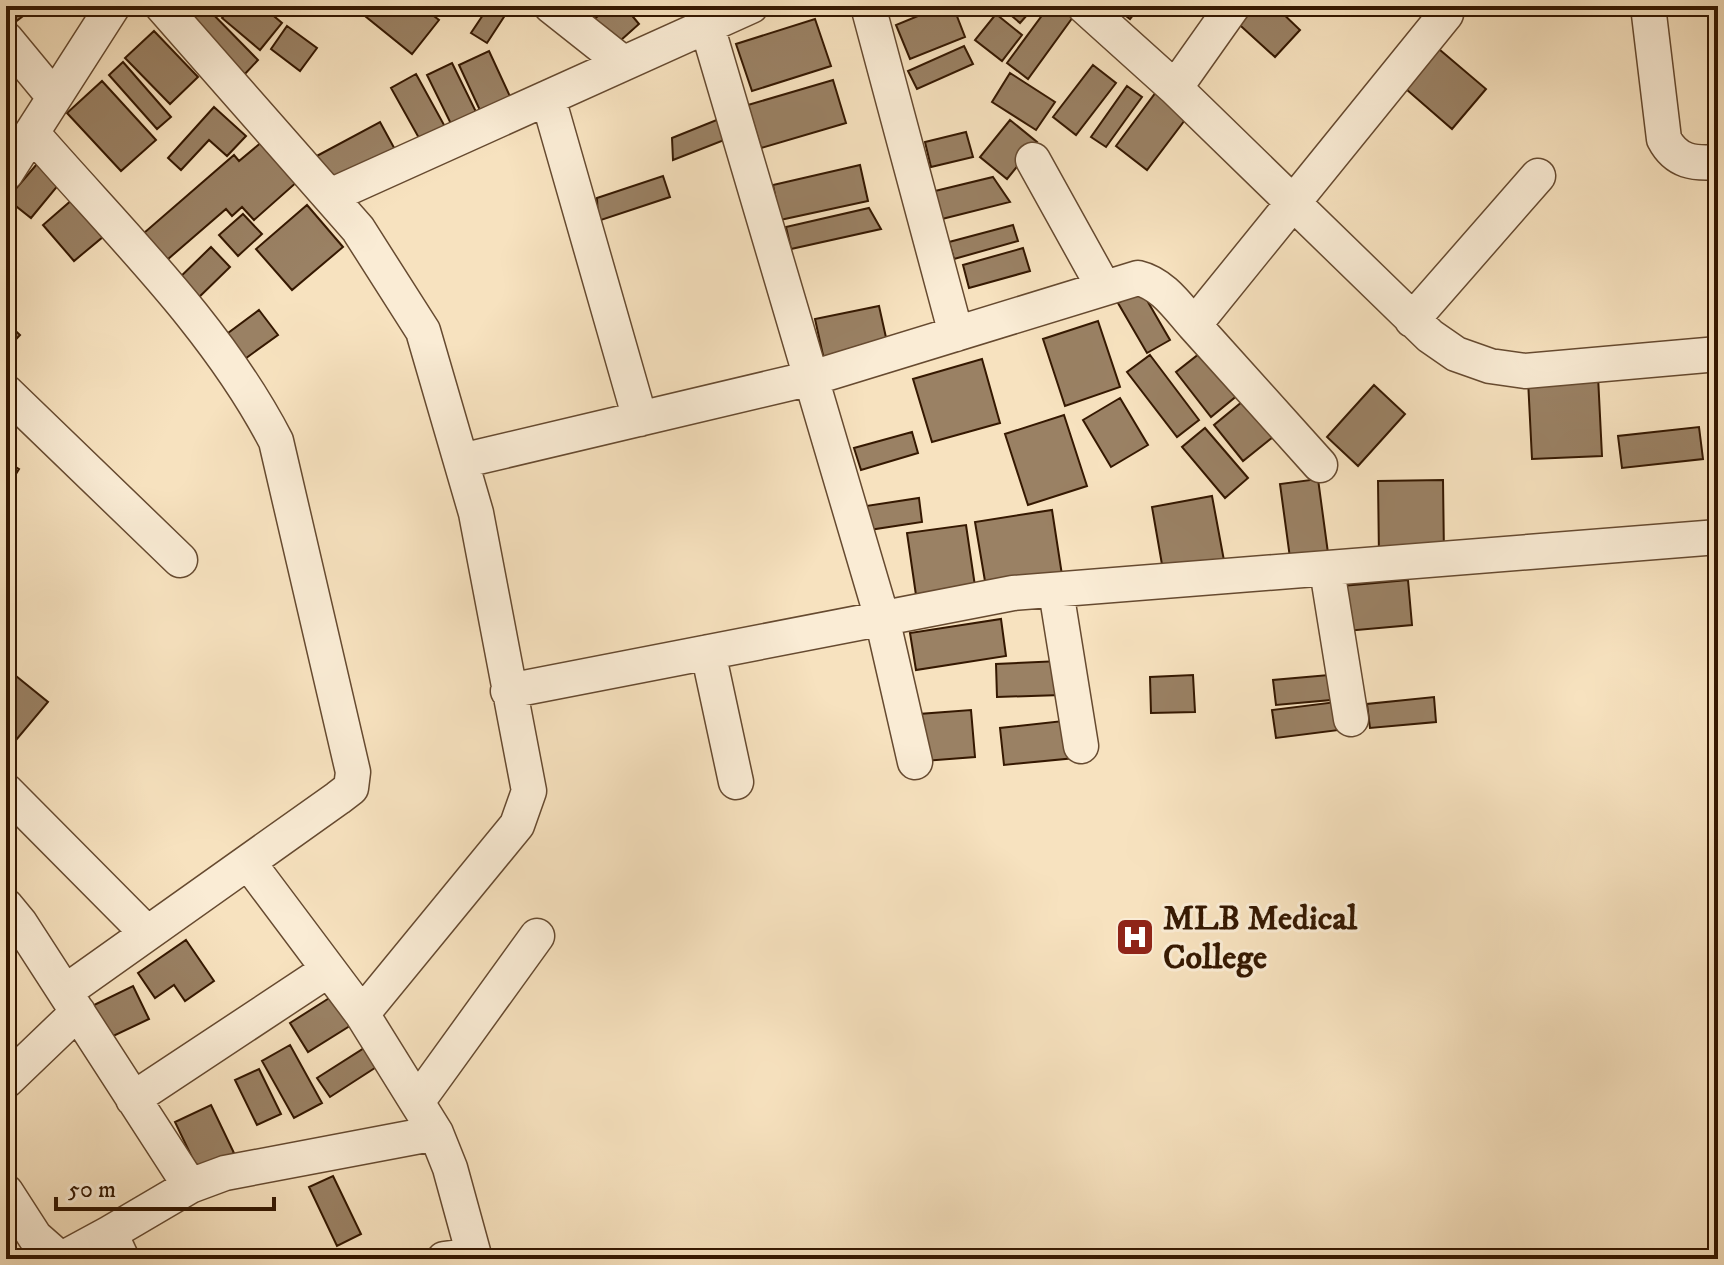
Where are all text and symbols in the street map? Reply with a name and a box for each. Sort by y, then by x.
place label: MLB Medical College [1163,898,1358,979]
hospital icon: MLB Medical College [1114,916,1156,958]
scale bar [56,1161,274,1211]
text: 50 m [68,1175,116,1205]

